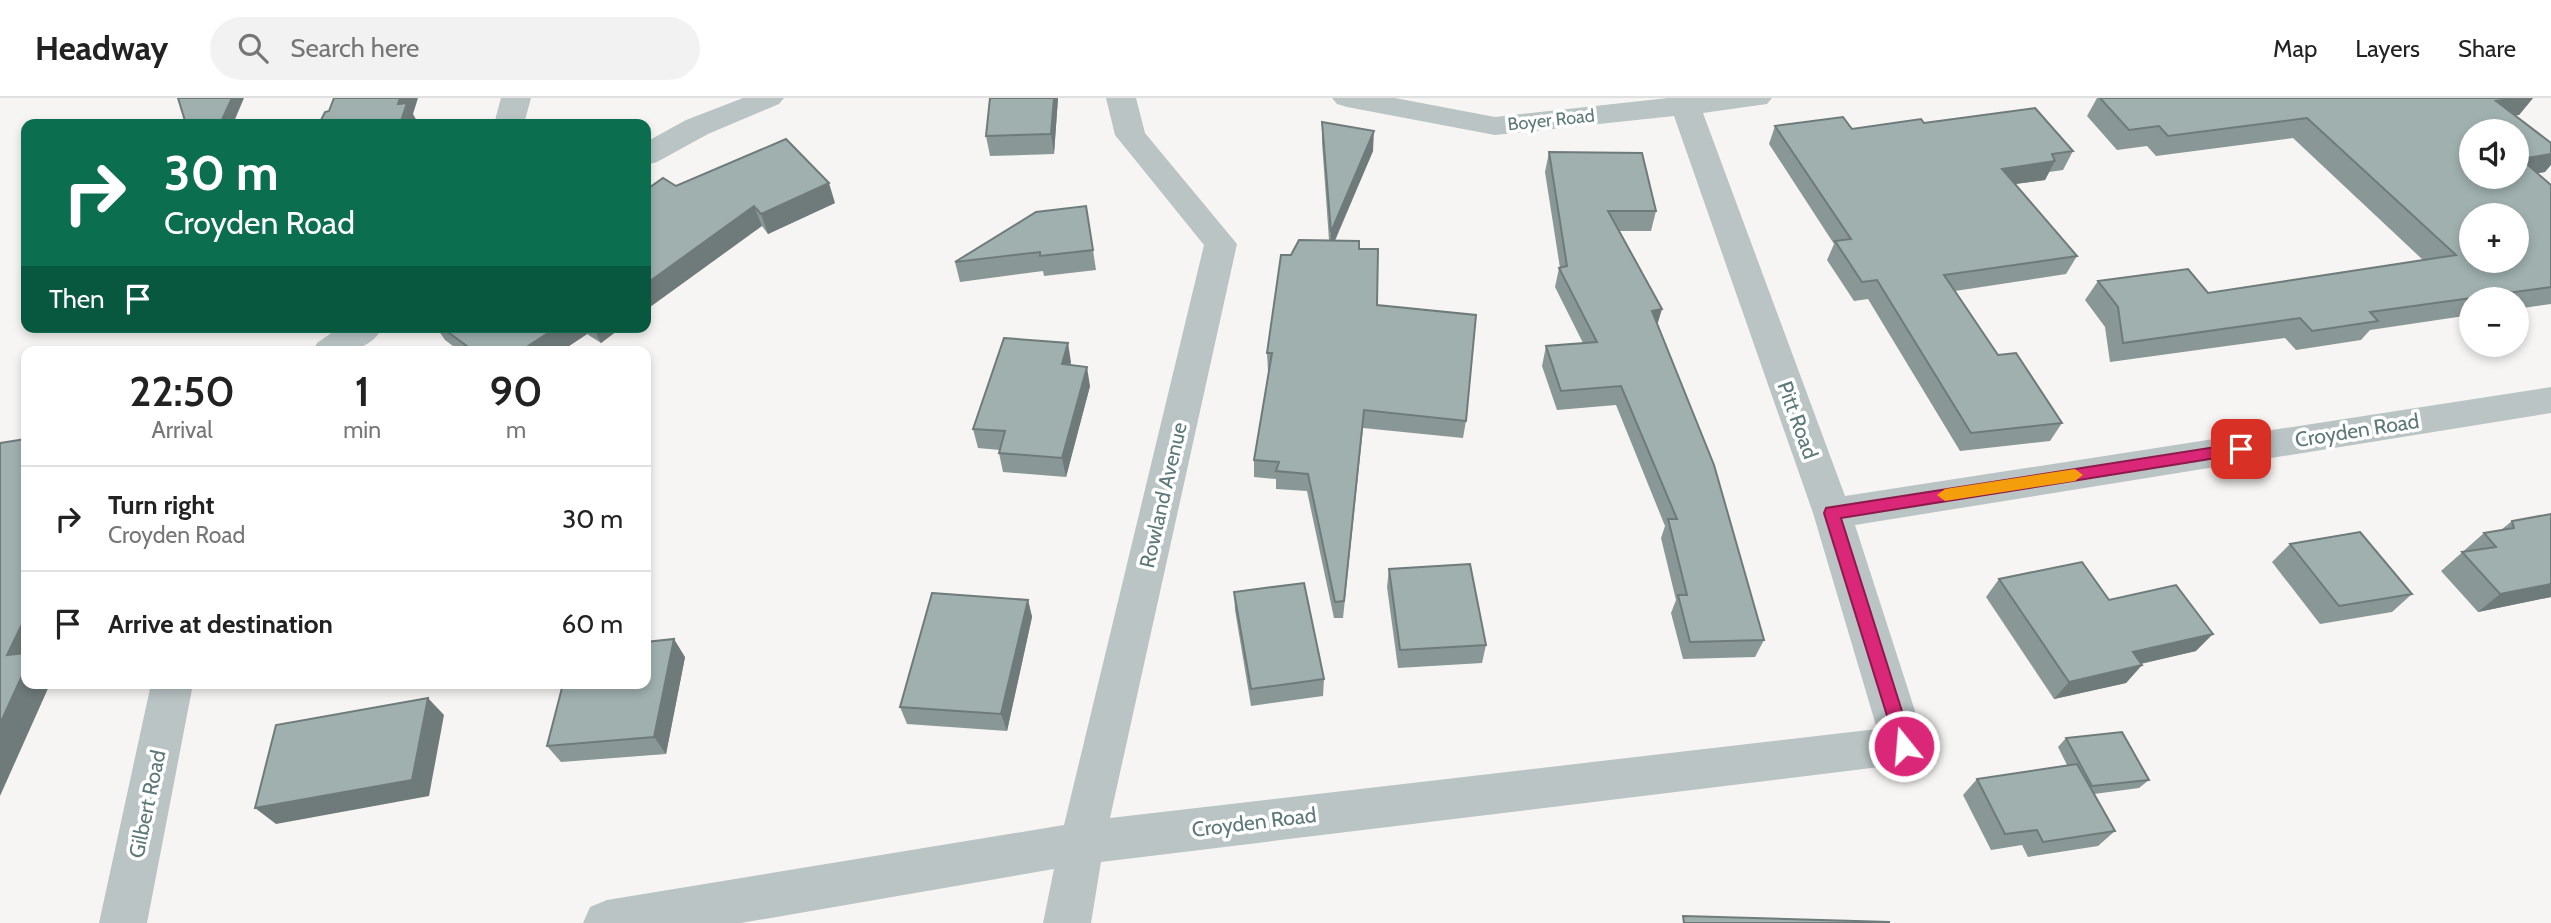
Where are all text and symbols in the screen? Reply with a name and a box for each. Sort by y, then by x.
search box [210,17,700,80]
text: Headway [35,28,168,68]
icon: search [234,29,272,67]
text: Search here [290,32,419,64]
text: Map [2273,34,2317,63]
text: Layers [2355,34,2420,63]
text: Share [2458,34,2516,63]
street label: Boyer Road [1506,104,1596,136]
map controls [2459,119,2529,357]
button: sound [2459,119,2529,189]
text: 30 m [164,143,279,202]
icon: right [49,147,140,238]
text: Croyden Road [164,203,355,242]
button: + [2459,203,2529,273]
icon: arrive [119,280,157,318]
text: Then [49,283,105,315]
button: − [2459,287,2529,357]
text: 22:50 [129,365,235,417]
text: 1 [355,365,370,417]
text: 90 [489,365,543,417]
street label: Pitt Road [1772,378,1824,462]
street label: Croyden Road [2293,408,2421,452]
text: Arrival [151,416,213,444]
text: min [343,416,381,444]
text: m [506,416,526,444]
pin [2211,419,2271,479]
street label: Rowland Avenue [1134,420,1192,570]
icon: arrive [2222,430,2260,468]
text: Turn right [108,489,214,521]
icon: right [49,500,87,538]
text: 30 m [562,503,623,535]
text: Croyden Road [108,521,245,549]
icon: arrive [49,605,87,643]
text: Arrive at destination [108,608,333,640]
text: 60 m [561,608,623,640]
position arrow [1867,709,1941,783]
street label: Gilbert Road [123,748,171,860]
street label: Croyden Road [1190,802,1318,842]

